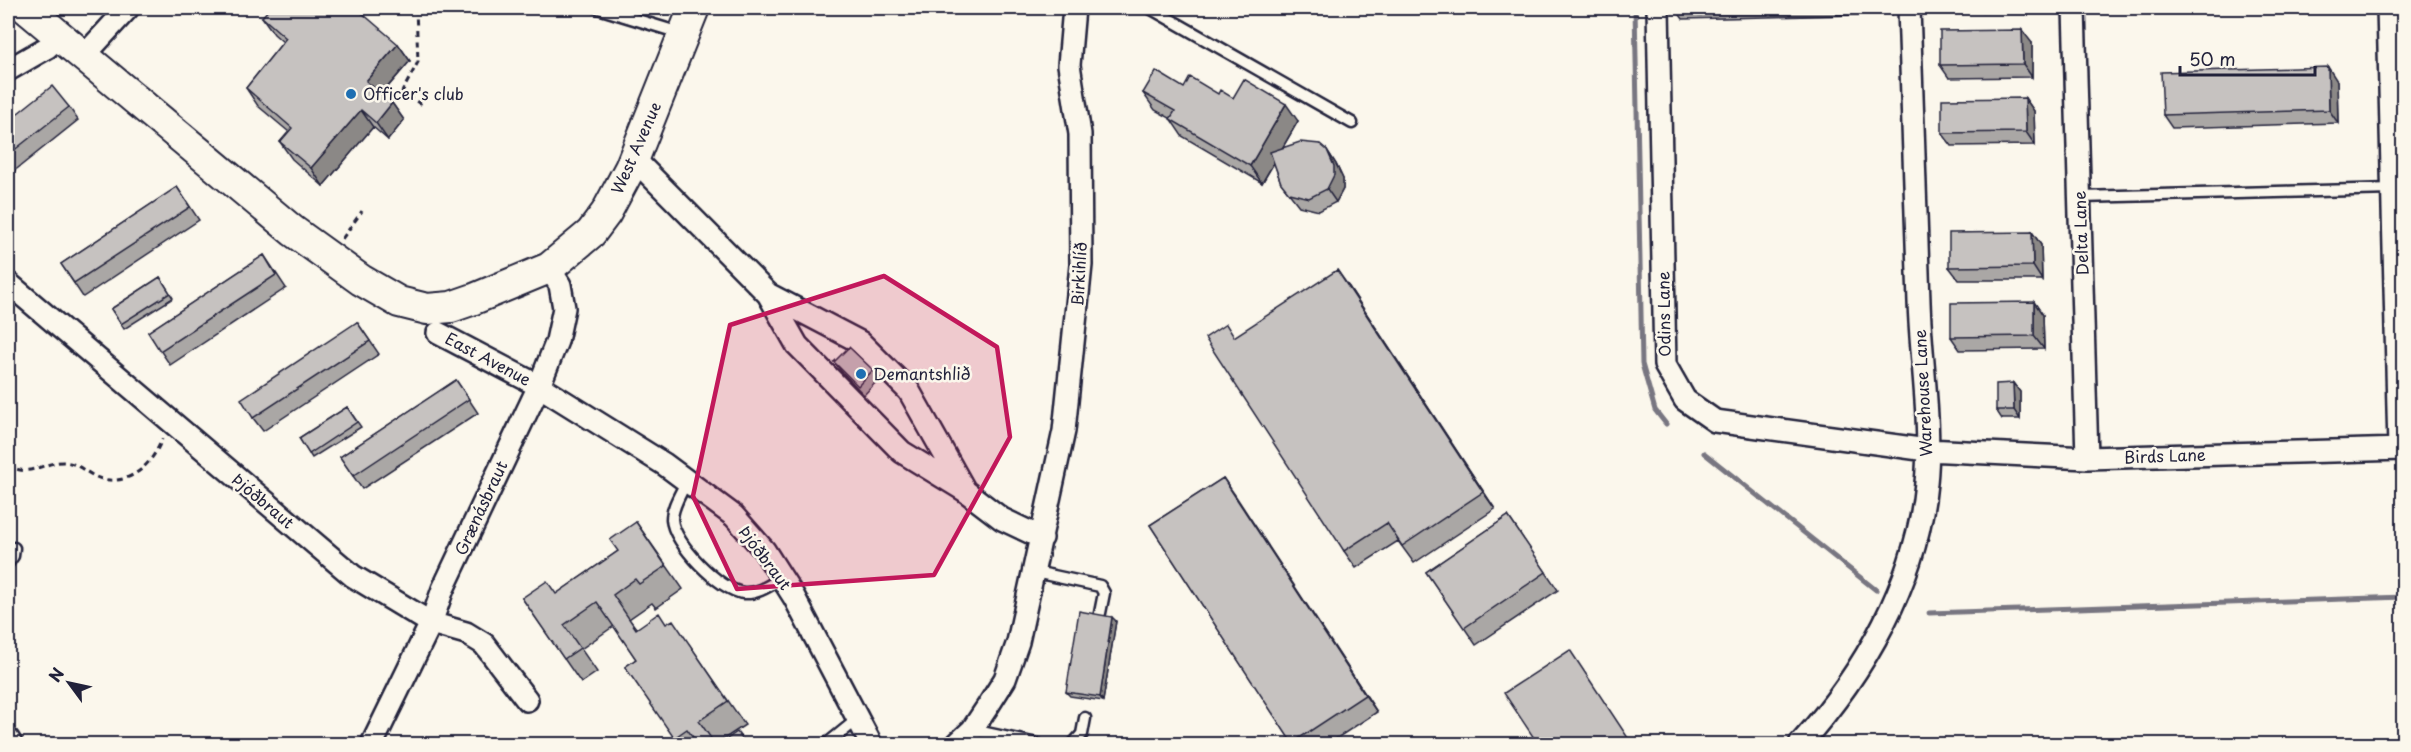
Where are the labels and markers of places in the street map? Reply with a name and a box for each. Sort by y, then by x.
place label: Officer's club [363,81,464,105]
marker: Officer's club [344,87,358,101]
place label: Demantshlið [873,361,971,385]
marker: Demantshlið [854,367,868,381]

